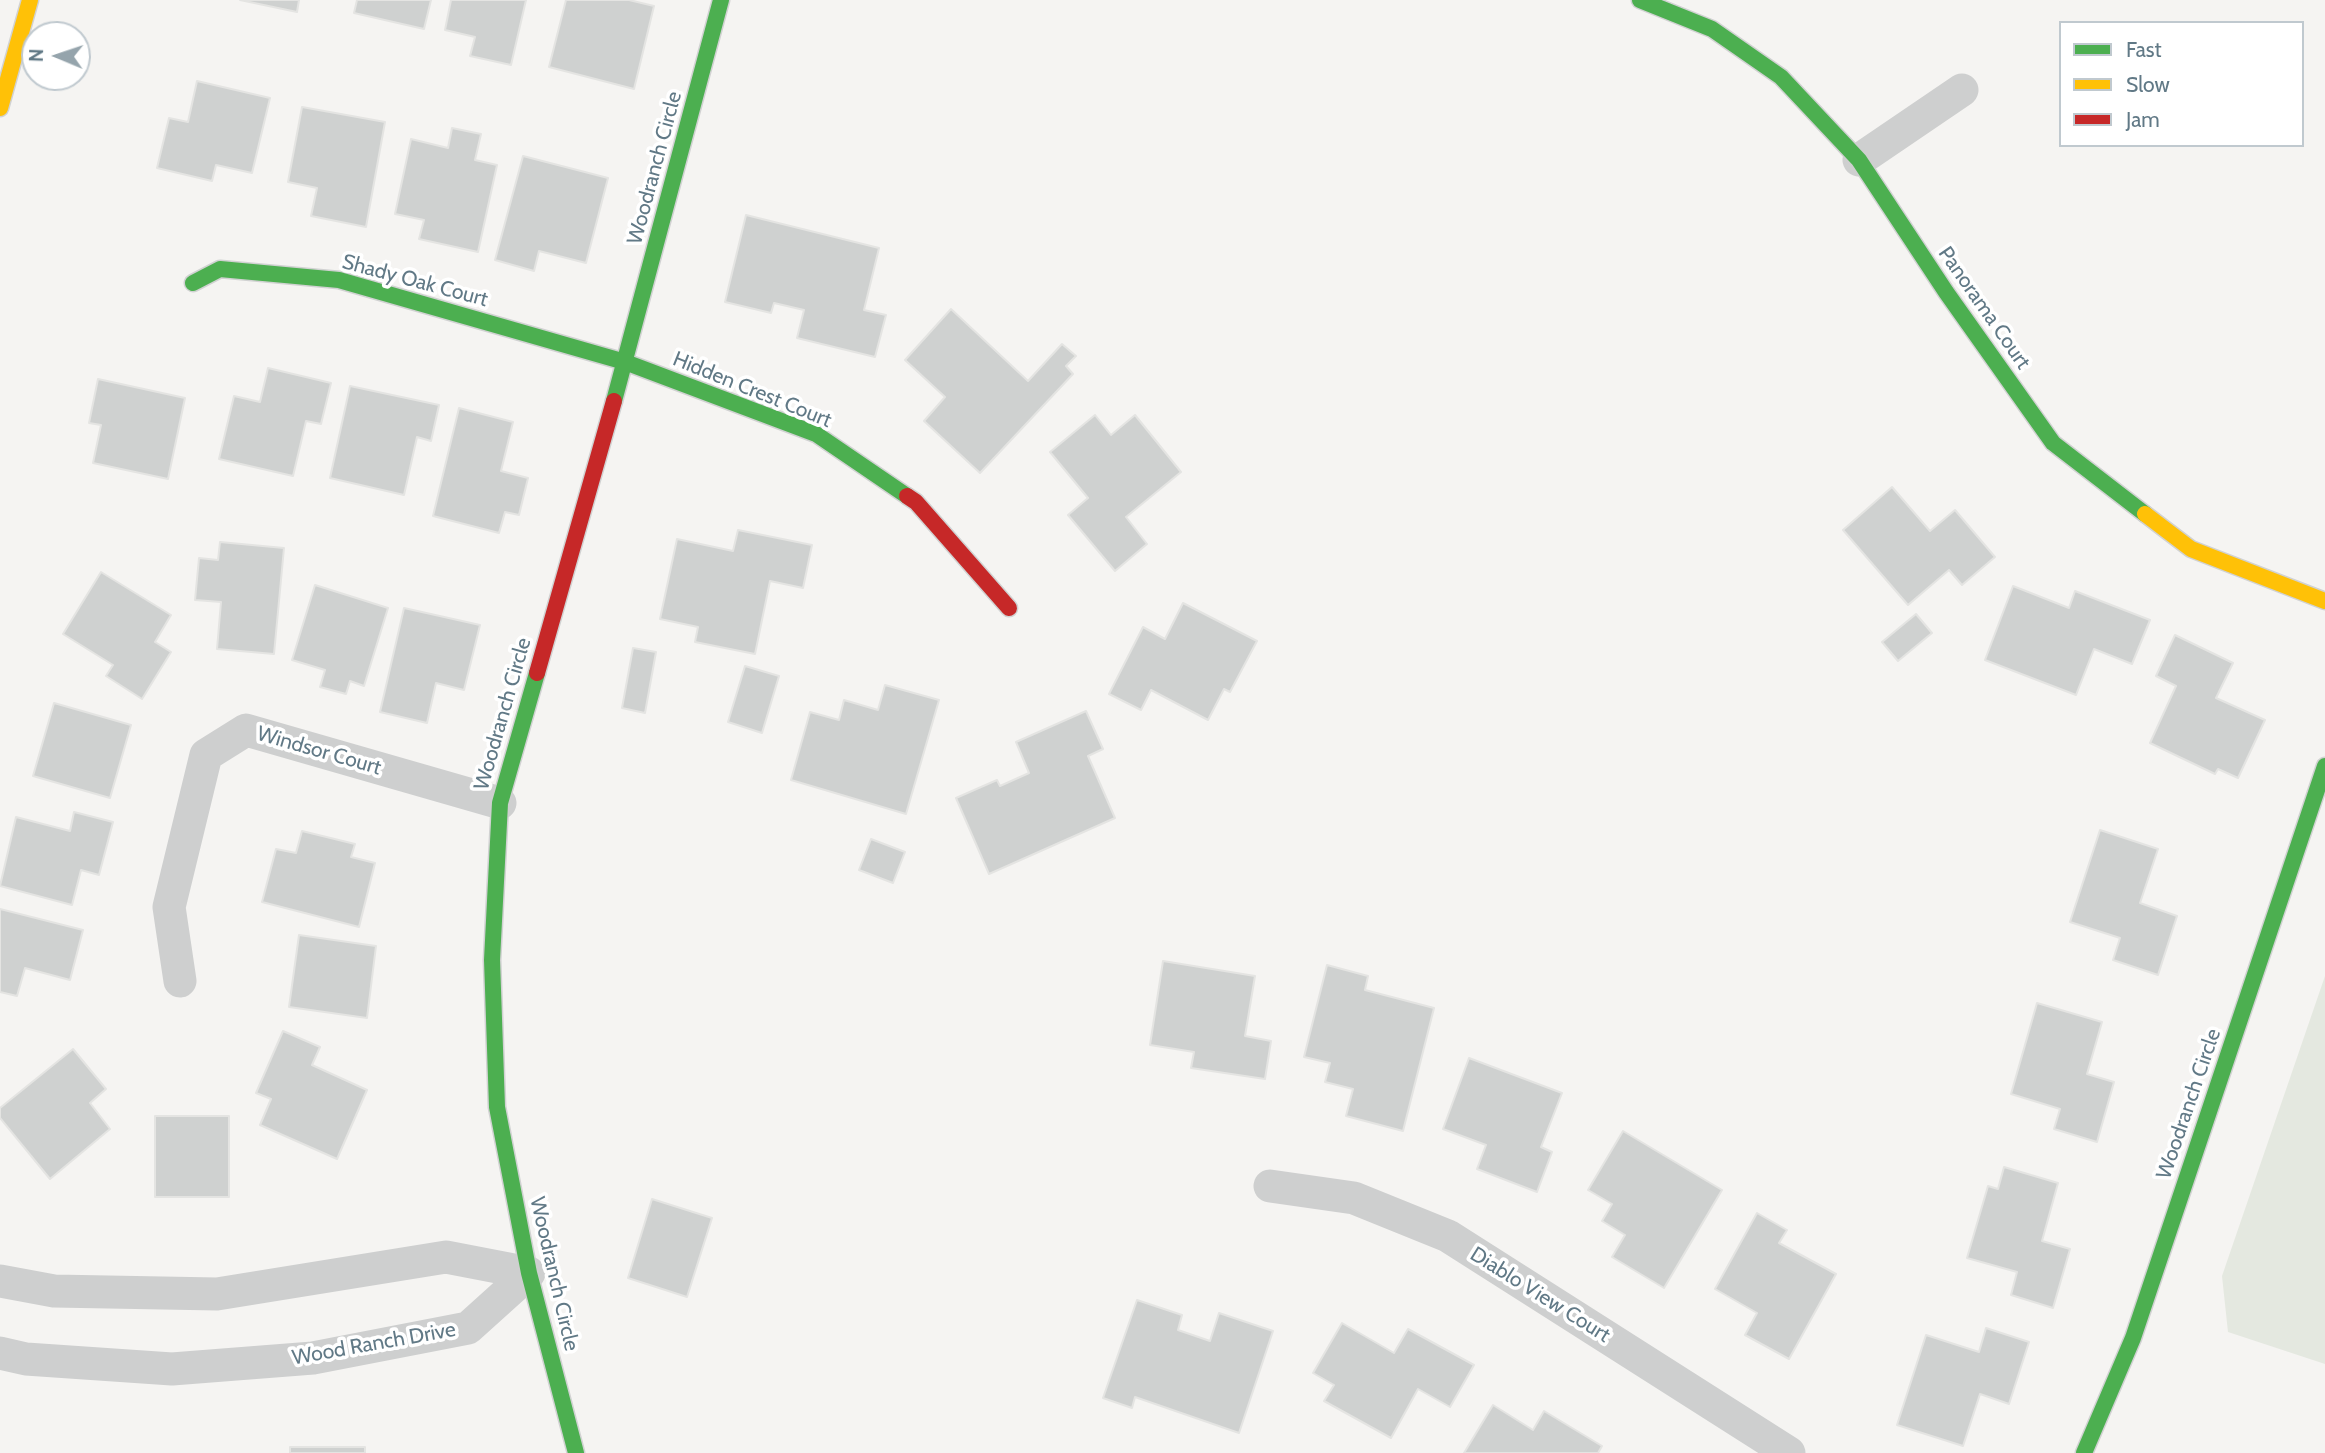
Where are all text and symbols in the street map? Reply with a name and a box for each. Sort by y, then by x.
north arrow [21,21,91,91]
legend [2059,21,2304,147]
text: Fast [2126,37,2162,62]
text: N [25,48,48,62]
text: Slow [2126,72,2170,97]
street label: Woodranch Circle [622,89,688,247]
text: Jam [2126,107,2160,132]
street label: Panorama Court [1932,242,2036,374]
street label: Shady Oak Court [339,249,491,313]
street label: Hidden Crest Court [669,347,835,433]
street label: Woodranch Circle [469,635,537,793]
street label: Windsor Court [254,721,384,781]
street label: Woodranch Circle [2151,1026,2227,1182]
street label: Woodranch Circle [524,1195,584,1353]
street label: Diablo View Court [1465,1242,1615,1348]
street label: Wood Ranch Drive [290,1317,458,1371]

